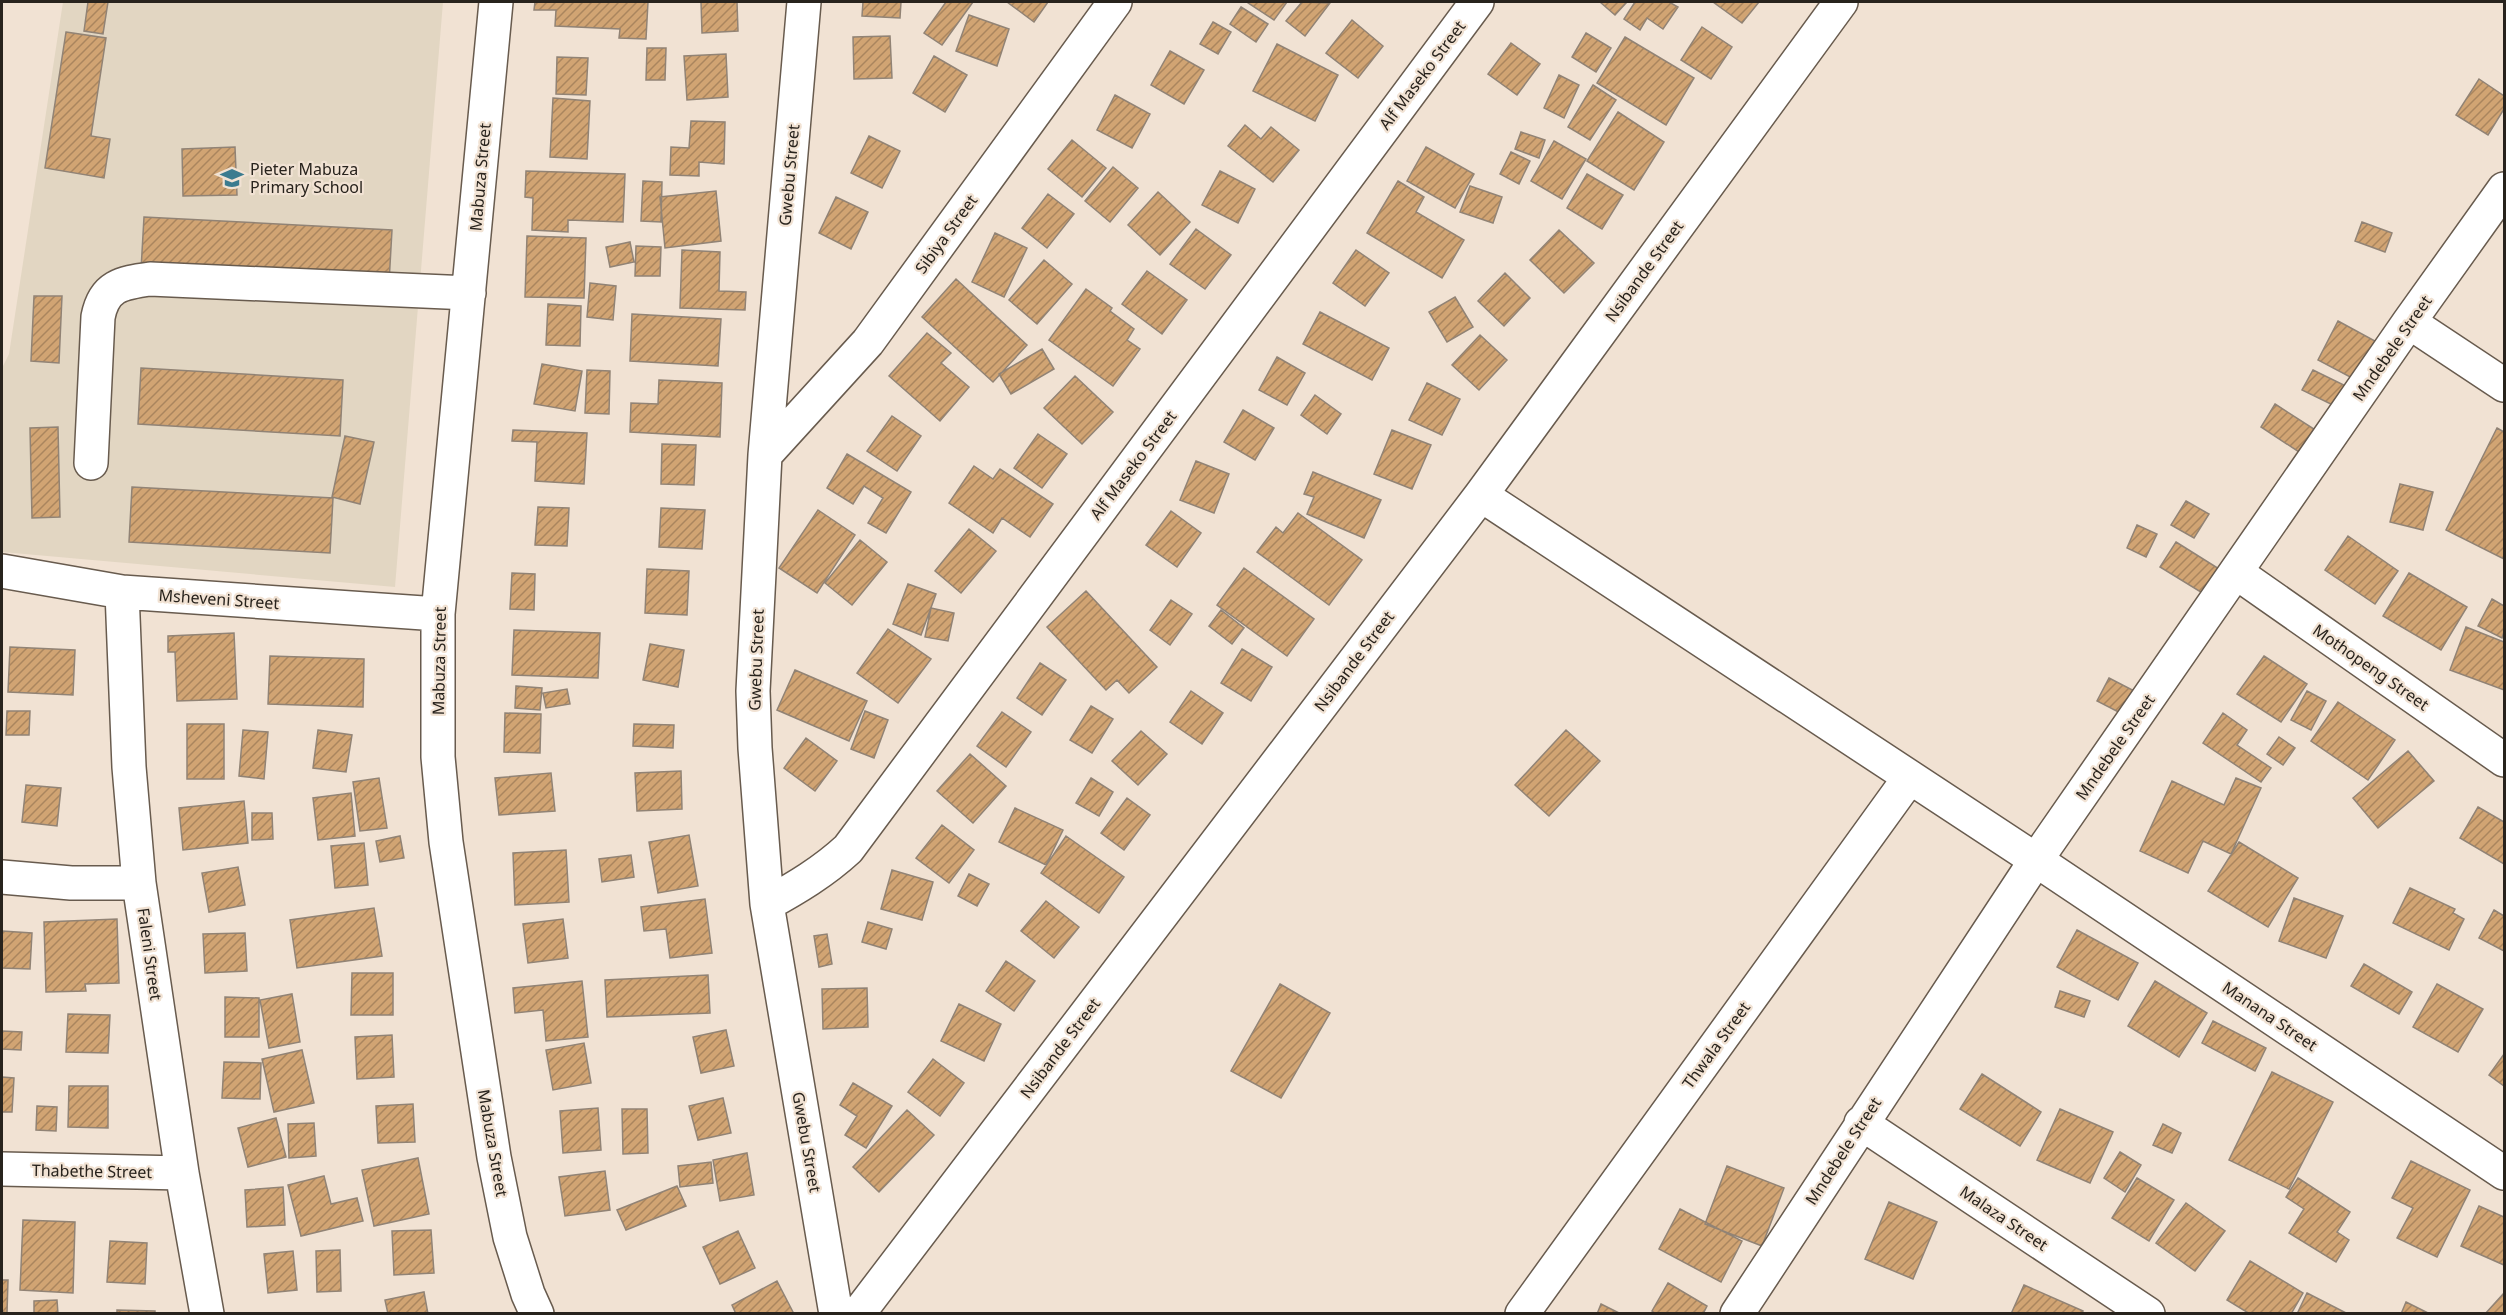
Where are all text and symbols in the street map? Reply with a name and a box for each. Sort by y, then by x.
street label: Alf Maseko Street [1374,16,1470,134]
street label: Mabuza Street [464,122,496,232]
street label: Gwebu Street [774,123,804,227]
place label: Pieter Mabuza Primary School [250,158,363,198]
school or university icon: Pieter Mabuza Primary School [219,165,245,191]
street label: Sibiya Street [910,190,982,278]
street label: Nsibande Street [1600,216,1688,326]
street label: Mndebele Street [2347,291,2437,405]
street label: Alf Maseko Street [1085,406,1181,524]
street label: Msheveni Street [158,584,280,614]
street label: Mabuza Street [427,606,451,715]
street label: Nsibande Street [1309,606,1399,716]
street label: Gwebu Street [743,609,769,711]
street label: Mothopeng Street [2309,619,2434,715]
street label: Mndebele Street [2070,690,2160,804]
street label: Faleni Street [133,906,167,1002]
street label: Manana Street [2218,976,2322,1056]
street label: Nsibande Street [1015,993,1105,1103]
street label: Thwala Street [1677,997,1755,1093]
street label: Mabuza Street [473,1088,513,1199]
street label: Gwebu Street [787,1090,827,1194]
street label: Mndebele Street [1800,1093,1886,1209]
street label: Thabethe Street [32,1159,152,1183]
street label: Malaza Street [1956,1180,2053,1256]

